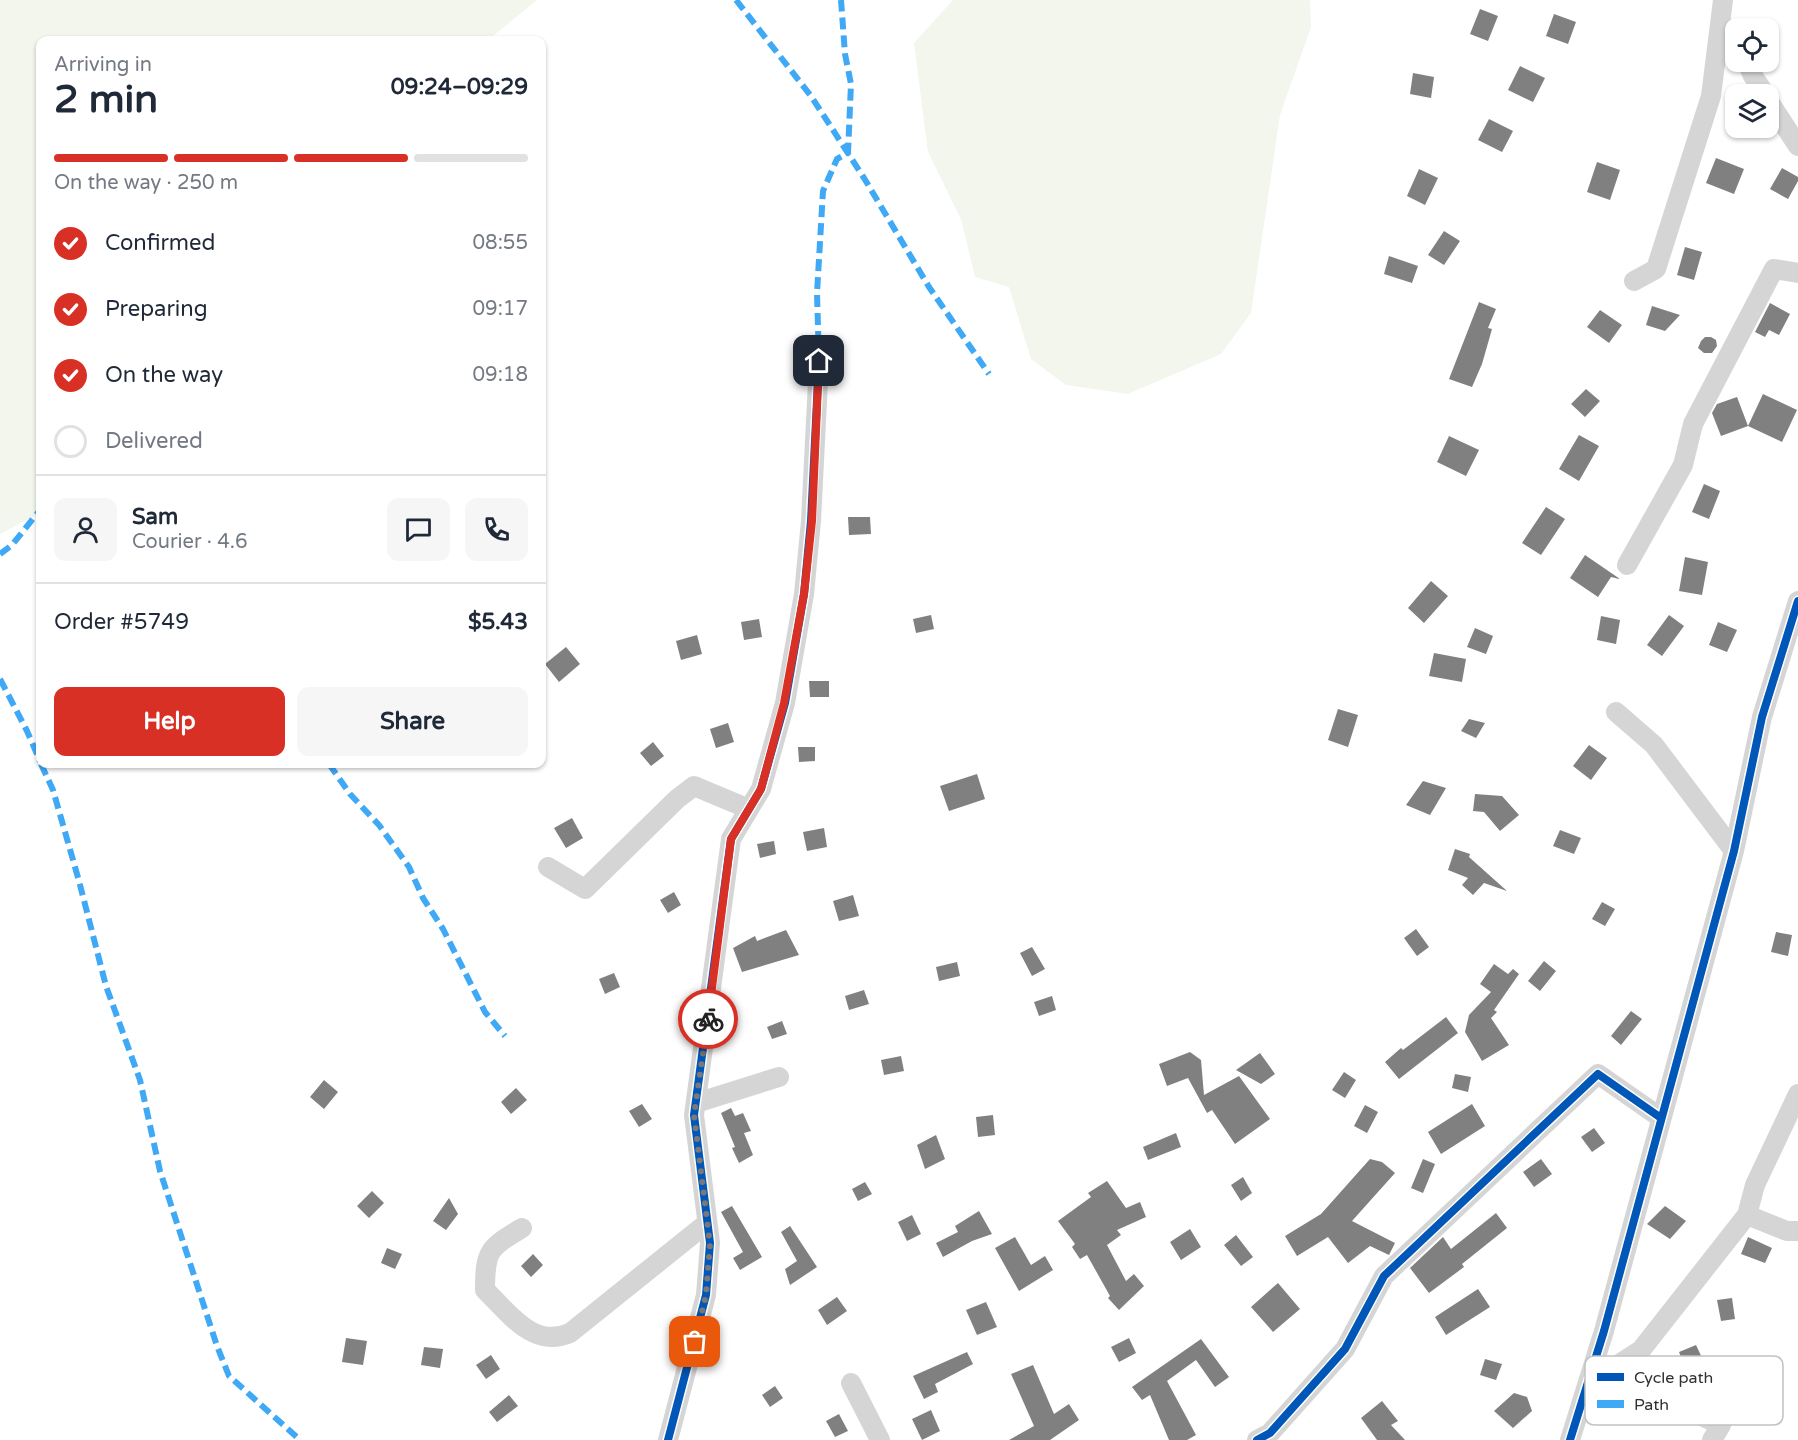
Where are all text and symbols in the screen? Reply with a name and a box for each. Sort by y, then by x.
map controls [1725,18,1779,138]
button: locate [1725,18,1779,72]
text: Arriving in [54,53,152,77]
text: 09:24–09:29 [391,74,528,100]
text: 2 min [54,76,158,123]
button: layers [1725,84,1779,138]
text: On the way · 250 m [54,171,238,195]
icon: check [54,227,87,260]
text: Confirmed [105,230,215,256]
text: 08:55 [473,231,528,255]
icon: check [54,293,87,326]
text: Preparing [105,296,208,322]
text: 09:17 [473,297,528,321]
pin [793,335,844,386]
icon: home [802,344,835,377]
icon: check [54,359,87,392]
text: On the way [105,362,223,388]
text: 09:18 [473,363,528,387]
text: Delivered [105,428,203,454]
button: person [54,498,117,561]
button: chat [387,498,450,561]
button: phone [465,498,528,561]
text: Sam [132,504,178,530]
text: Courier · 4.6 [132,530,247,554]
text: Order #5749 [54,609,189,635]
text: $5.43 [468,609,528,635]
button: Help [54,687,285,756]
button: Share [297,687,528,756]
courier [678,989,738,1049]
icon: bike [692,1003,725,1036]
pin [669,1316,720,1367]
icon: bag [678,1325,711,1358]
legend [1585,1356,1783,1425]
text: Cycle path [1634,1368,1713,1388]
text: Path [1634,1395,1669,1415]

